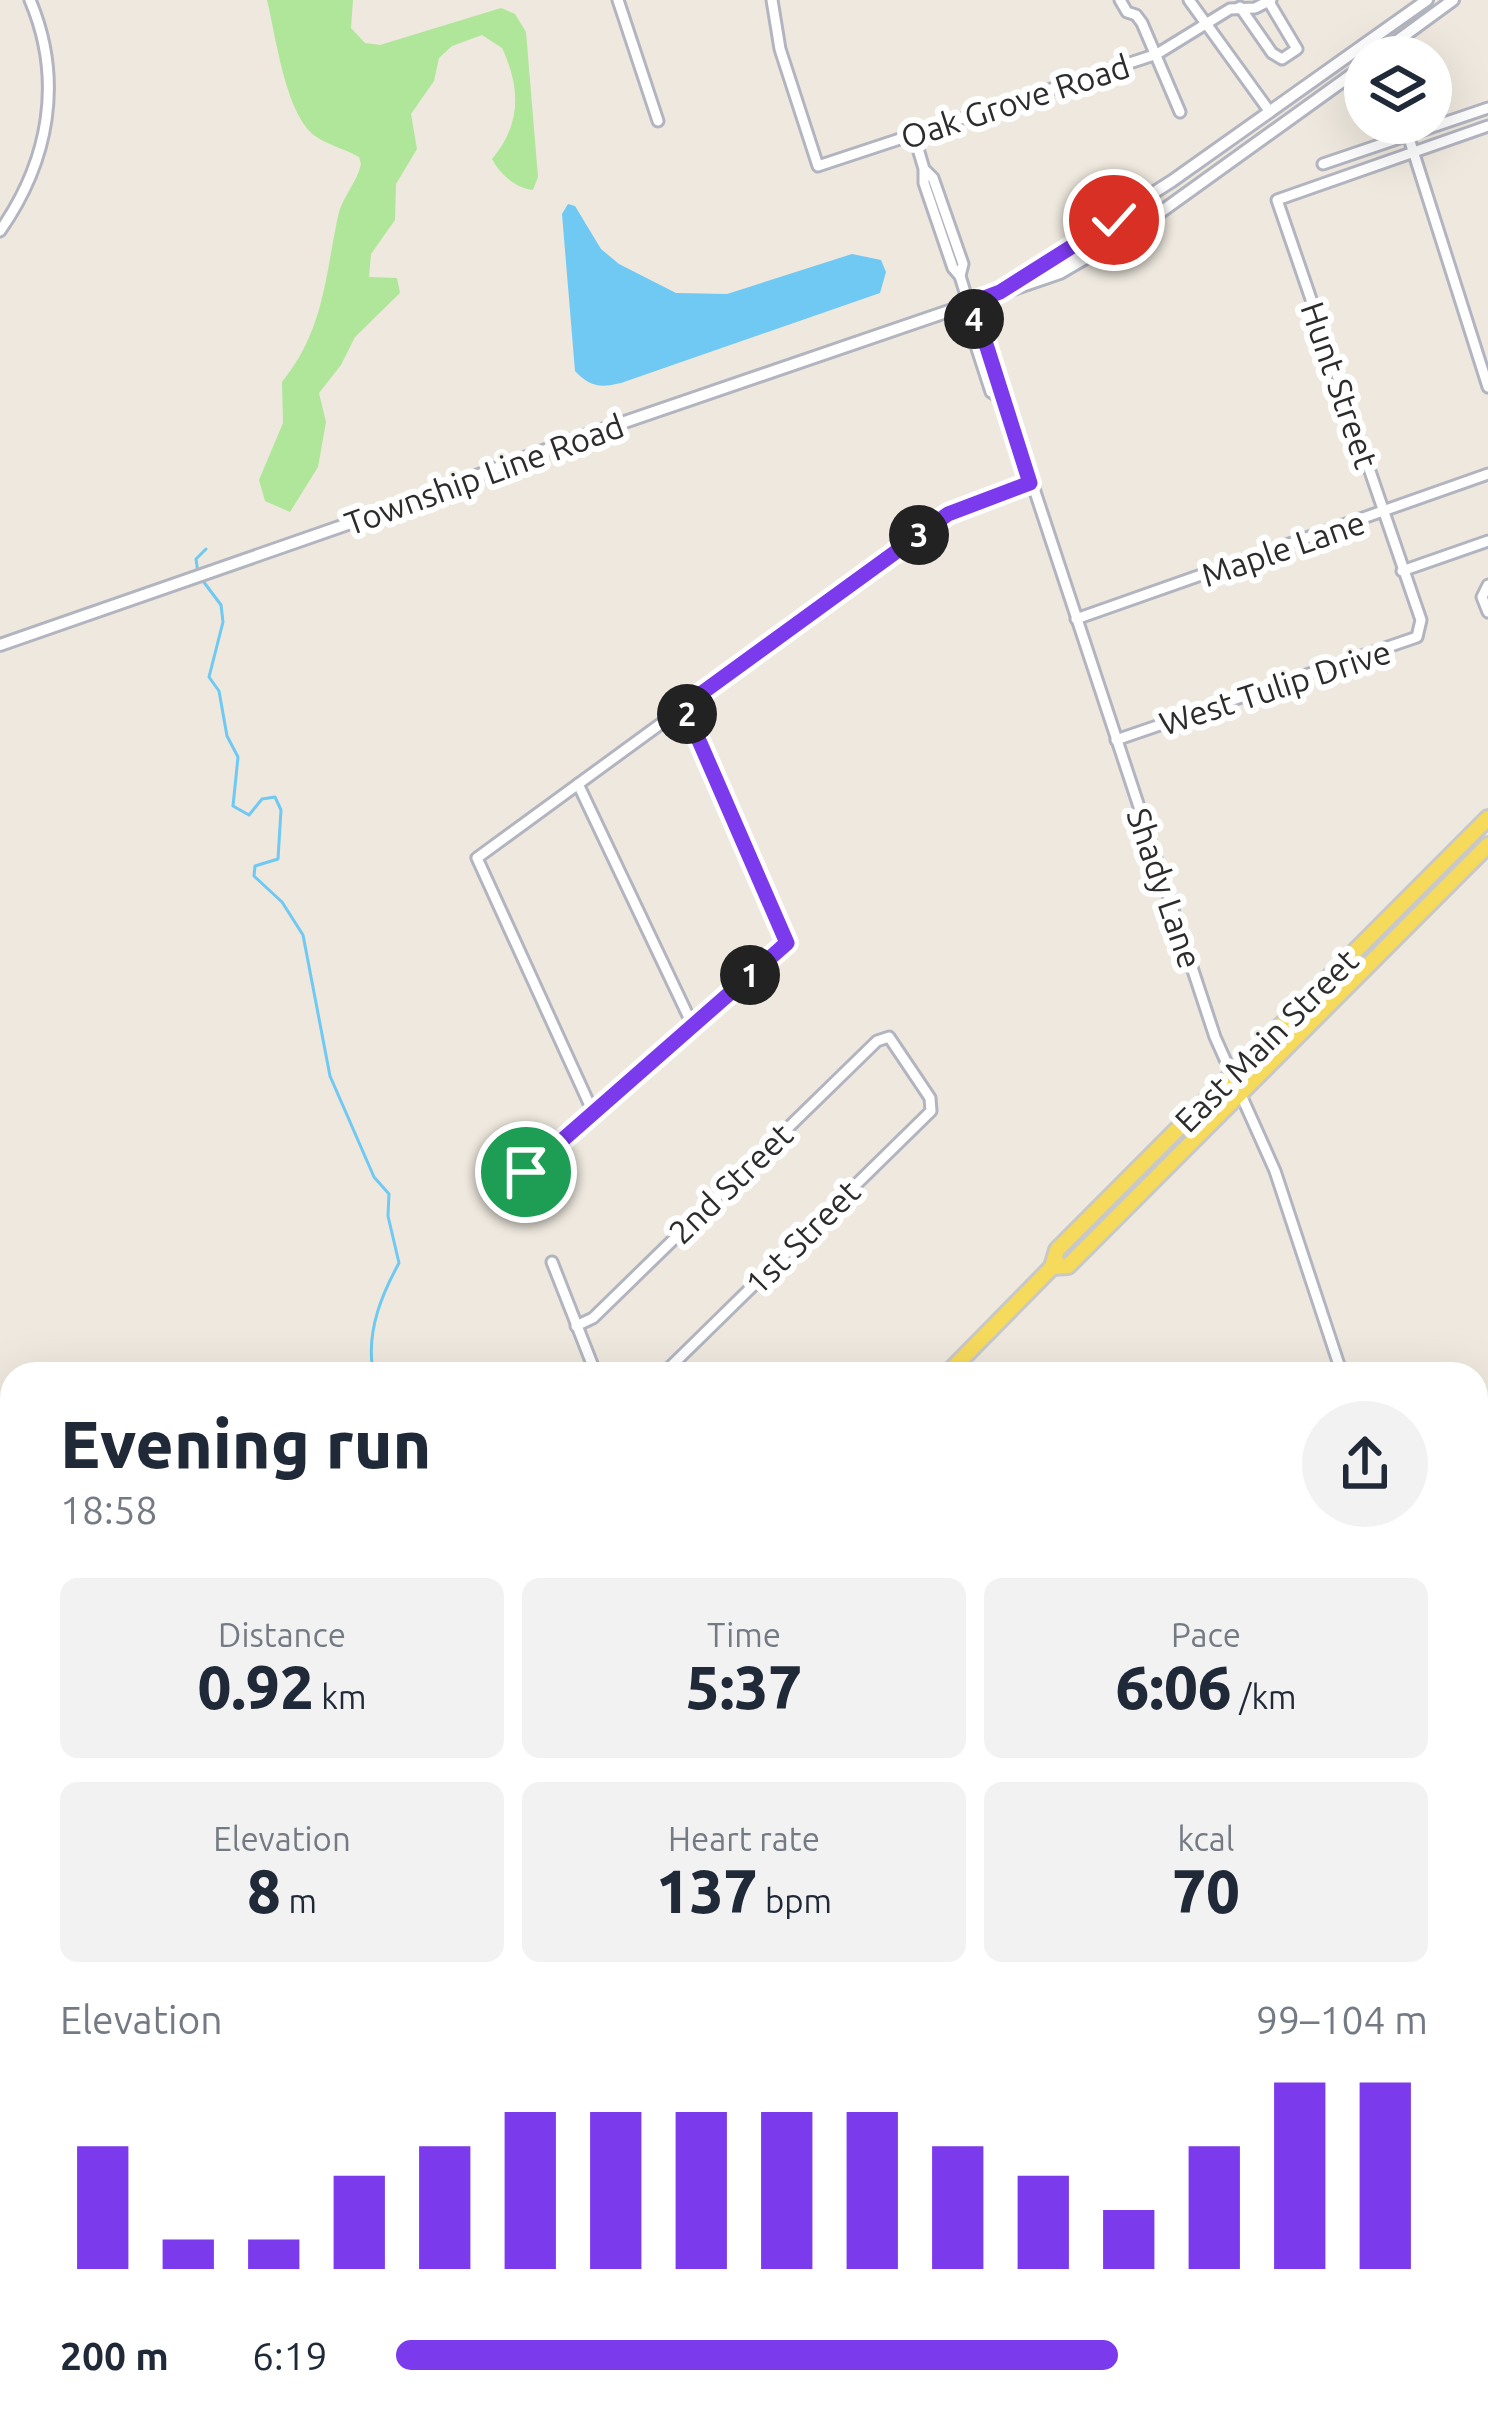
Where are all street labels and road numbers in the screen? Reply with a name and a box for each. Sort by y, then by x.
street label: Oak Grove Road [896,47,1134,155]
street label: Hunt Street [1294,297,1386,473]
street label: Township Line Road [340,406,628,542]
street label: Maple Lane [1197,503,1369,593]
street label: West Tulip Drive [1155,632,1395,742]
street label: Shady Lane [1120,803,1210,973]
street label: East Main Street [1167,941,1365,1139]
street label: 2nd Street [661,1115,799,1251]
street label: 1st Street [737,1172,867,1302]

